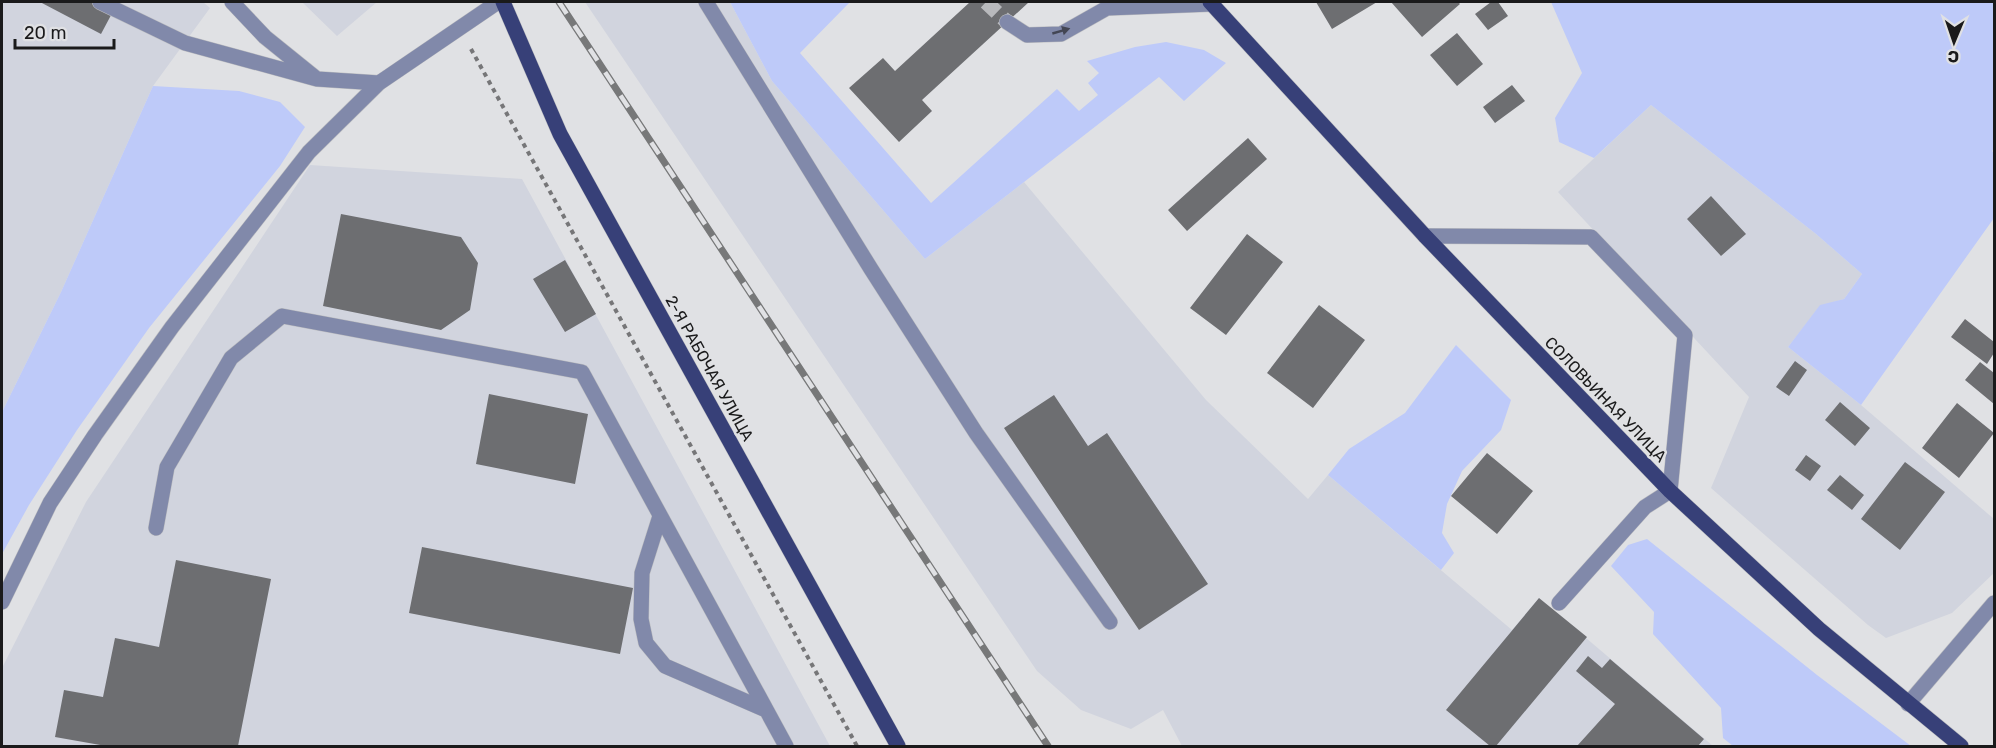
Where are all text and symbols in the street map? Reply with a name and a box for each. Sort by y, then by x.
scale bar [15,12,114,50]
north arrow [1924,12,1984,72]
text: 20 m [24,22,66,44]
one-way arrow [1052,26,1070,35]
text: С [1948,47,1959,66]
street label: 2-Я РАБОЧАЯ УЛИЦА [662,292,758,445]
street label: СОЛОВЬИНАЯ УЛИЦА [1541,333,1671,466]

